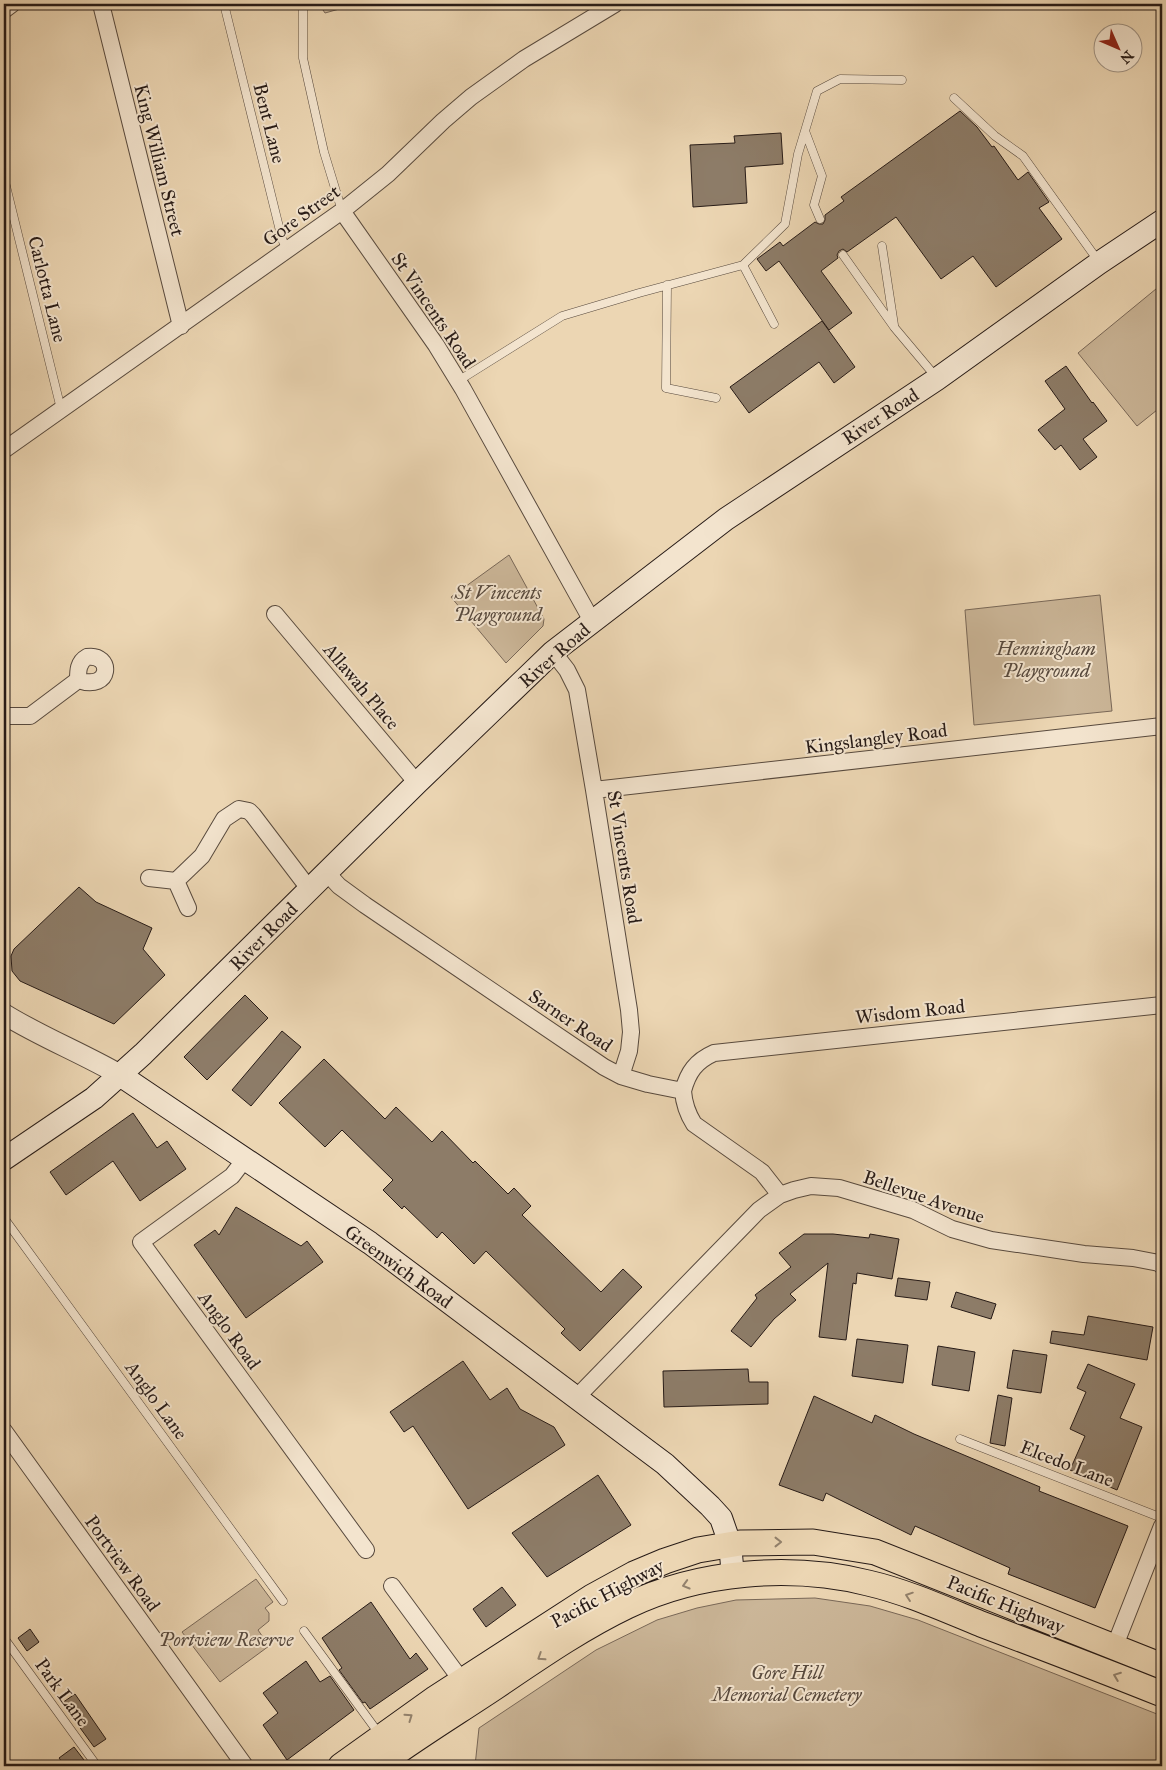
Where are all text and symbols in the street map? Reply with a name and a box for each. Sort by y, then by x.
north arrow [1094,22,1144,72]
text: N [1117,47,1137,67]
street label: Bent Lane [248,81,291,166]
street label: King William Street [129,82,190,239]
street label: Gore Street [258,180,345,251]
street label: Carlotta Lane [23,234,72,345]
street label: St Vincents Road [386,248,481,373]
street label: River Road [838,383,923,450]
park label: St Vincents Playground [454,581,543,626]
street label: River Road [514,618,595,693]
park label: Henningham Playground [995,637,1096,682]
street label: Allawah Place [318,638,405,734]
street label: Kingslangley Road [803,718,949,760]
street label: St Vincents Road [603,789,646,926]
street label: River Road [225,897,303,975]
street label: Sarner Road [525,984,617,1057]
street label: Wisdom Road [854,994,966,1029]
street label: Bellevue Avenue [860,1165,988,1228]
street label: Greenwich Road [340,1220,457,1313]
street label: Anglo Road [192,1286,266,1375]
street label: Anglo Lane [119,1356,193,1445]
street label: Elcedo Lane [1017,1435,1117,1492]
street label: Portview Road [80,1511,165,1616]
one-way arrow [775,1537,783,1547]
street label: Pacific Highway [547,1553,669,1634]
street label: Pacific Highway [943,1570,1069,1640]
one-way arrow [682,1580,690,1590]
one-way arrow [905,1592,914,1602]
park label: Portview Reserve [159,1628,294,1651]
one-way arrow [537,1650,546,1660]
street label: Park Lane [30,1654,95,1731]
park label: Gore Hill Memorial Cemetery [710,1661,863,1706]
one-way arrow [1113,1672,1122,1682]
one-way arrow [403,1714,413,1723]

